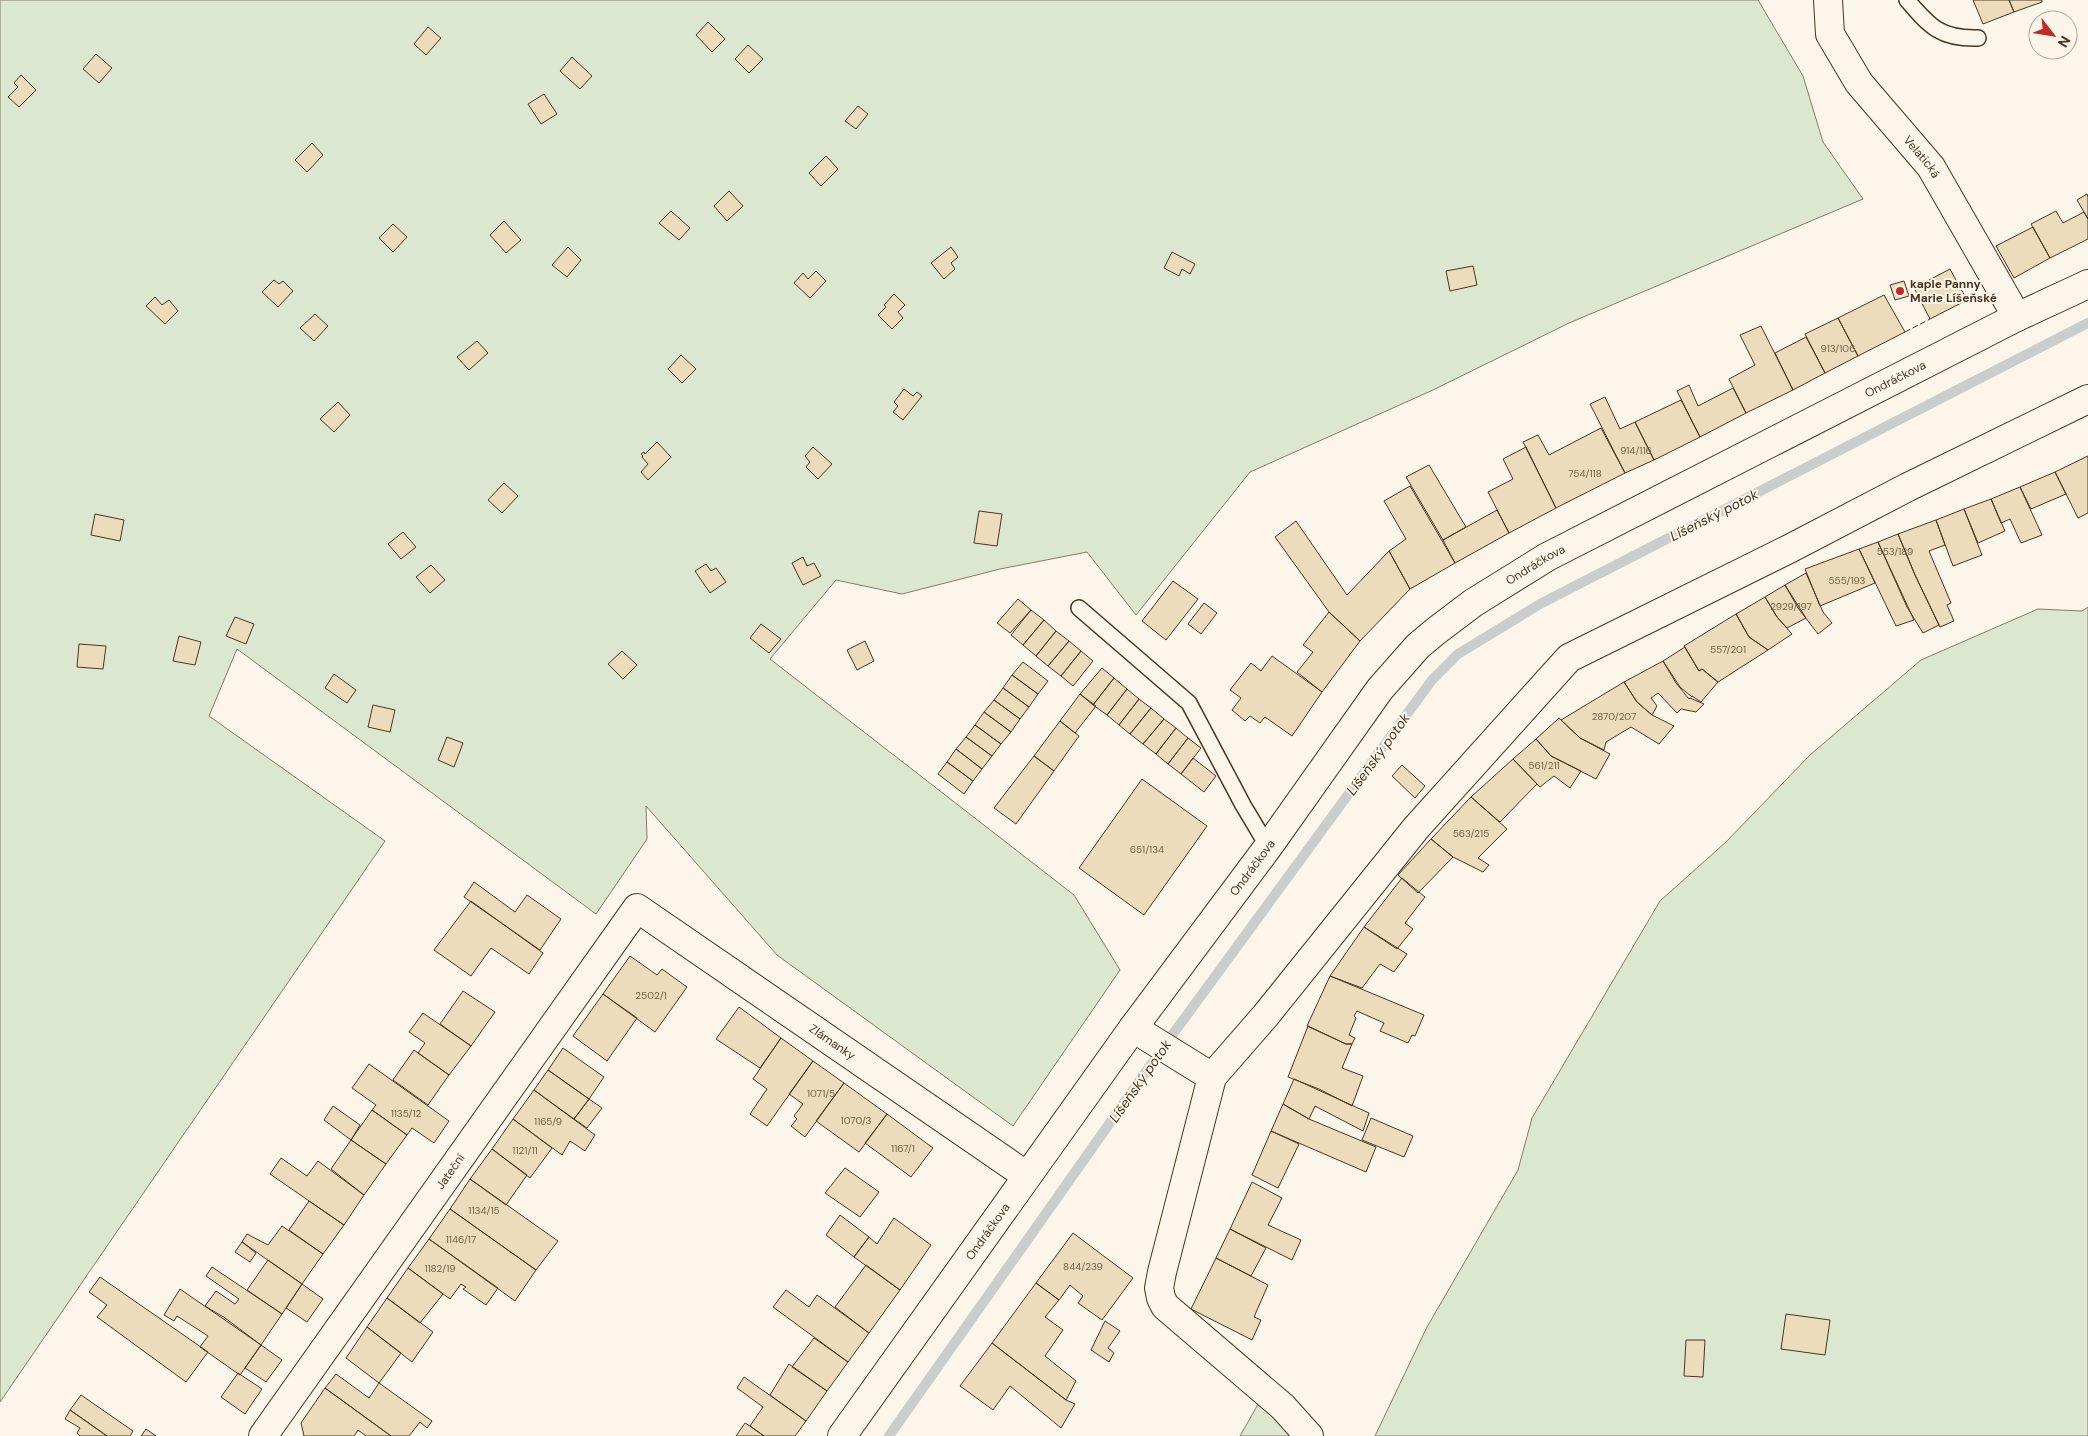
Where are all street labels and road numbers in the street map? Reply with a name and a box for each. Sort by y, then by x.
street label: Velatická [1900,132,1944,181]
street label: Ondráčkova [1862,357,1929,401]
street label: Ondráčkova [1503,541,1568,589]
street label: Ondráčkova [1226,836,1279,899]
street label: Zlámanky [806,1021,859,1064]
street label: Jateční [432,1150,469,1193]
street label: Ondráčkova [962,1200,1014,1263]

